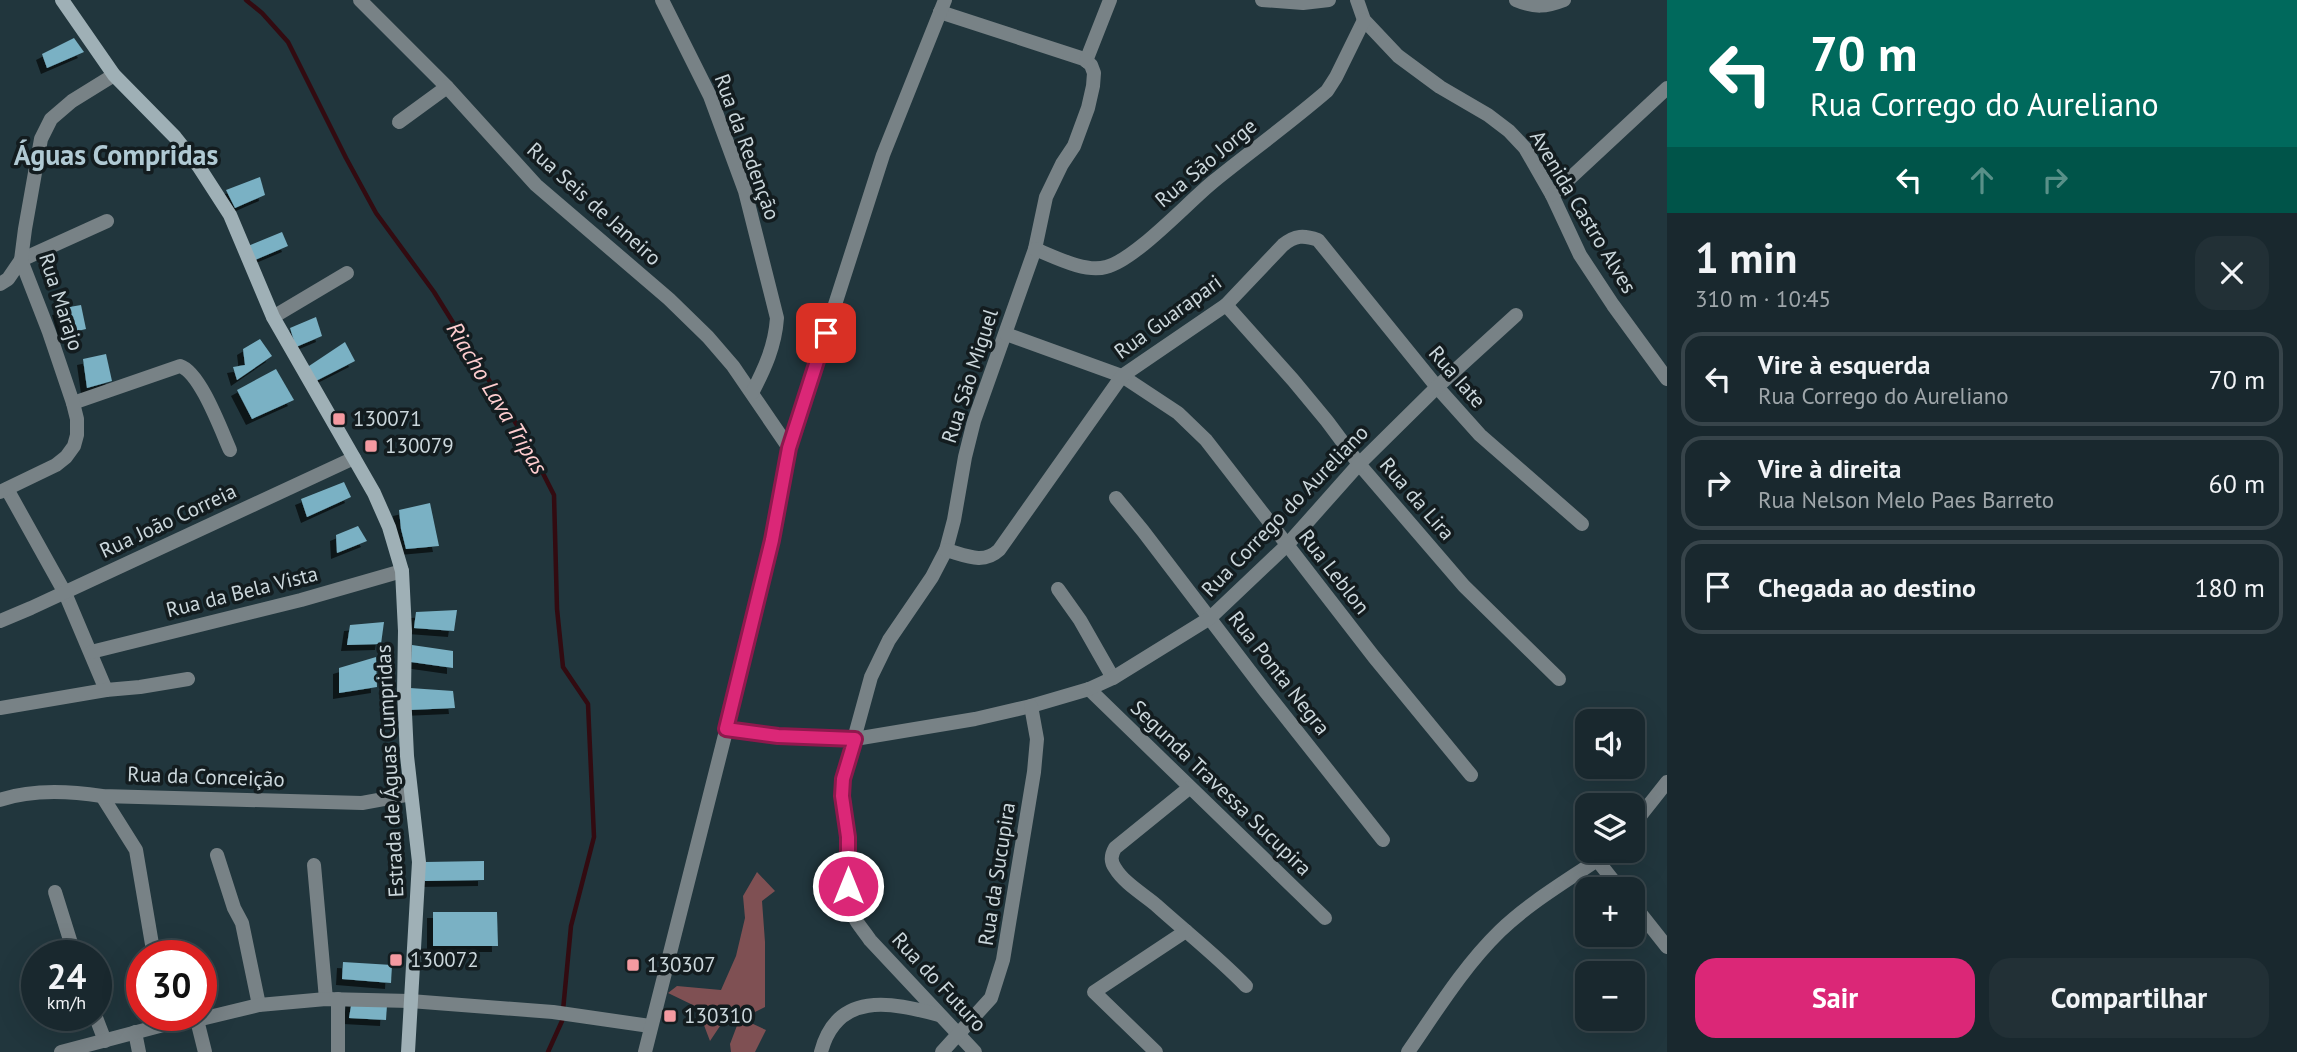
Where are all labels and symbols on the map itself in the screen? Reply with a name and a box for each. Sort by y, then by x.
street label: Rua da Redenção [708,70,786,224]
street label: Rua São Jorge [1149,112,1262,213]
street label: Avenida Castro Alves [1524,125,1643,298]
district label: Águas Compridas [14,136,218,173]
street label: Rua Seis de Janeiro [521,136,667,271]
street label: Rua Marajo [33,250,90,354]
street label: Rua Guarapari [1109,269,1227,365]
pin [796,303,856,363]
street label: Rua São Miguel [935,305,1004,446]
water label: Riacho Lava Tripas [441,316,555,480]
street label: Rua Iate [1423,340,1492,413]
place label: 130071 [353,405,422,432]
marker: 130071 [331,411,347,427]
street label: Rua Corrego do Aureliano [1195,419,1374,602]
place label: 130079 [385,432,454,459]
marker: 130079 [363,438,379,454]
street label: Rua da Lira [1374,452,1461,546]
street label: Rua João Correia [95,477,240,564]
street label: Rua Leblon [1293,524,1376,619]
street label: Rua da Bela Vista [163,560,321,623]
street label: Rua Ponta Negra [1223,605,1336,740]
street label: Estrada de Águas Cumpridas [369,644,410,898]
street label: Segunda Travessa Sucupira [1125,694,1318,881]
street label: Rua da Conceição [127,760,285,793]
street label: Rua da Sucupira [972,800,1021,948]
position arrow [811,849,885,923]
street label: Rua do Futuro [886,926,992,1037]
speed limit sign: 30 [126,940,217,1031]
place label: 130072 [410,946,479,973]
place label: 130307 [647,951,716,978]
marker: 130072 [388,952,404,968]
marker: 130307 [625,957,641,973]
place label: 130310 [684,1002,753,1029]
marker: 130310 [662,1008,678,1024]

